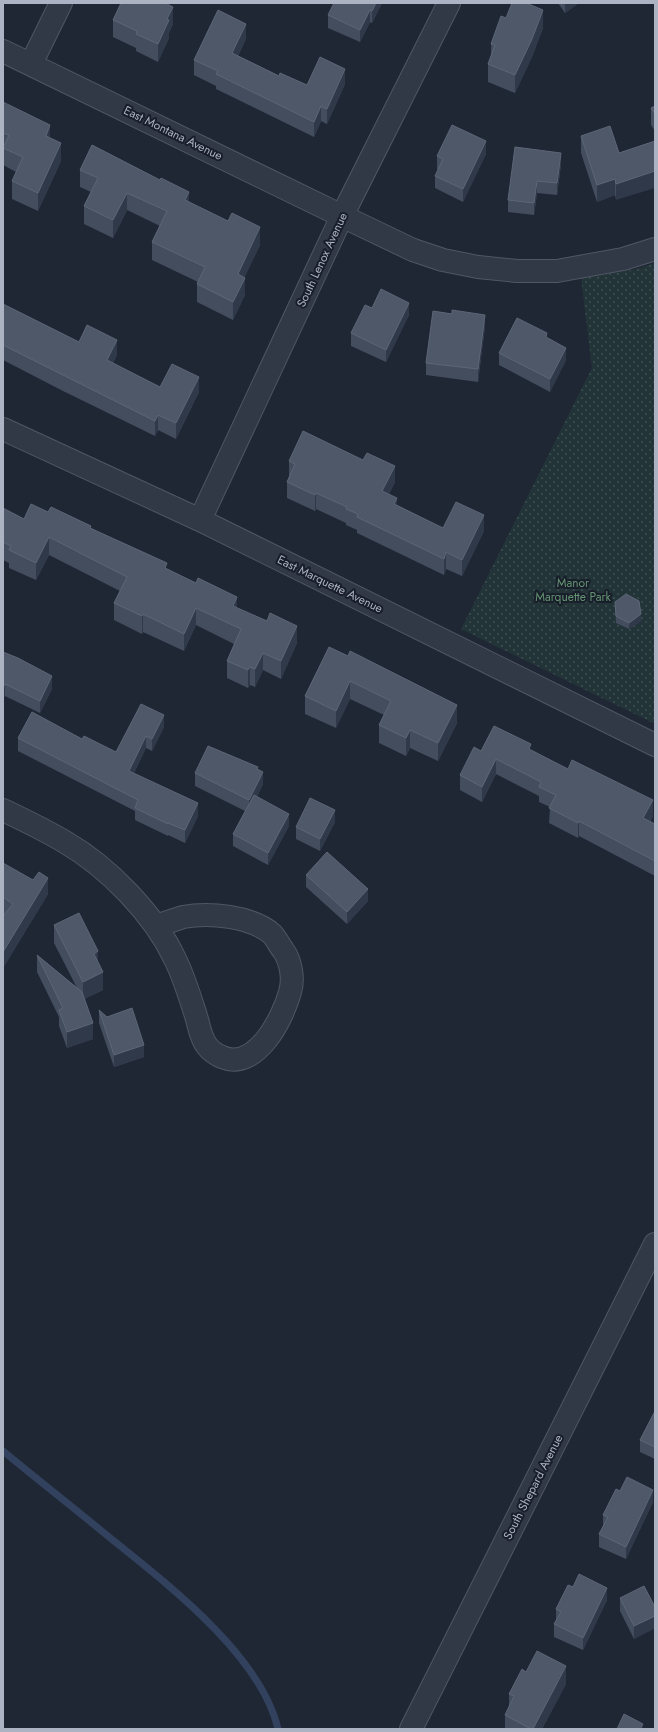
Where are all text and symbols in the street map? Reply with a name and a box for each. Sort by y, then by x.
street label: East Montana Avenue [121,101,225,165]
street label: South Lenox Avenue [292,210,352,310]
street label: East Marquette Avenue [274,551,386,617]
park label: Manor Marquette Park [535,574,612,606]
street label: South Shepard Avenue [499,1431,567,1543]

